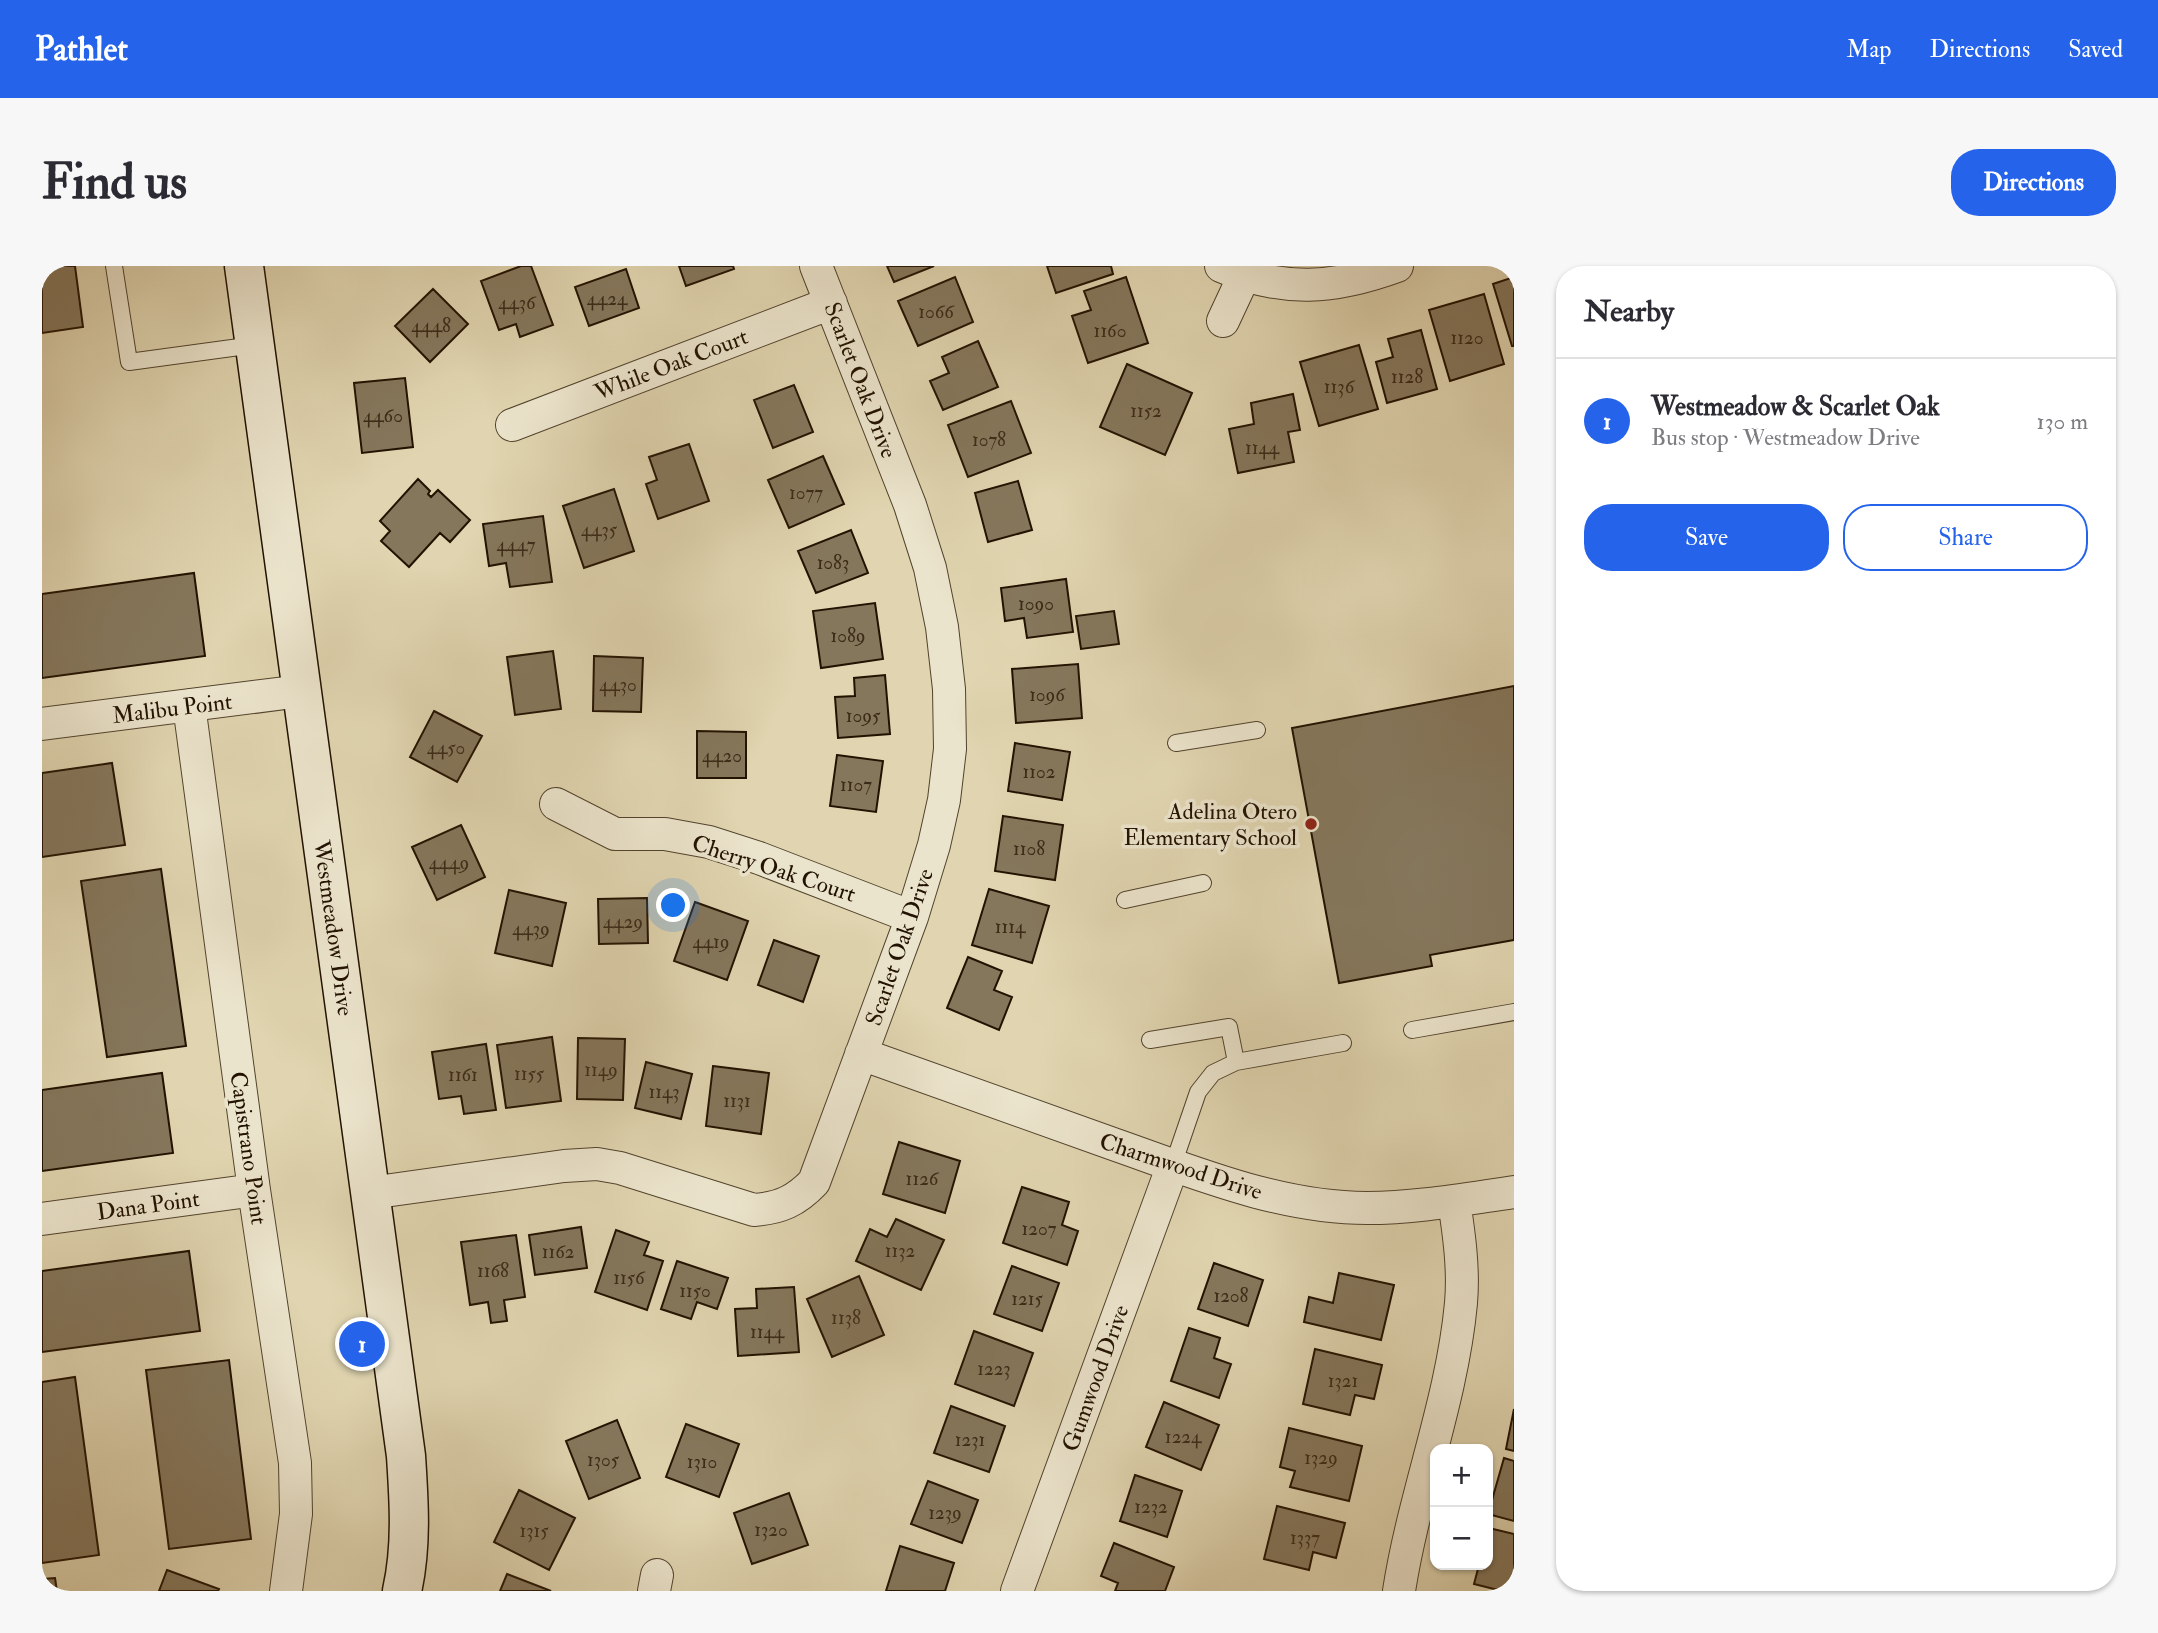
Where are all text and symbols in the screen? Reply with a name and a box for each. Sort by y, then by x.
text: Pathlet [35,29,128,70]
text: Map [1846,34,1891,65]
text: Directions [1929,34,2030,65]
text: Saved [2068,34,2123,65]
button: Directions [1951,149,2116,216]
text: Find us [42,152,187,213]
house number: 4424 [587,287,628,311]
house number: 4436 [498,291,537,315]
text: Nearby [1584,293,1674,330]
street label: Scarlet Oak Drive [818,298,904,462]
house number: 1066 [918,300,955,324]
house number: 4448 [411,314,451,338]
house number: 1160 [1094,319,1126,343]
street label: While Oak Court [589,322,752,407]
house number: 1120 [1451,326,1483,350]
house number: 1128 [1391,365,1423,389]
house number: 1136 [1324,375,1356,399]
text: Westmeadow & Scarlet Oak [1651,391,1940,423]
house number: 1152 [1130,399,1162,423]
house number: 4460 [363,404,403,428]
text: 1 [1603,407,1611,436]
text: 130 m [2036,407,2088,436]
text: Bus stop · Westmeadow Drive [1651,423,1920,452]
house number: 1078 [972,428,1006,452]
house number: 1144 [1245,436,1280,460]
house number: 1077 [789,481,823,505]
button: Save [1584,504,1829,571]
button: Share [1843,504,2088,571]
house number: 4435 [581,518,618,542]
house number: 4447 [496,533,536,557]
house number: 1083 [817,551,849,575]
house number: 1090 [1018,592,1054,616]
house number: 1089 [830,624,866,648]
house number: 4430 [599,673,637,697]
house number: 1096 [1029,683,1066,707]
street label: Malibu Point [110,687,234,730]
house number: 1095 [846,704,881,728]
house number: 4450 [427,736,465,760]
house number: 4420 [702,744,742,768]
house number: 1102 [1023,760,1055,784]
house number: 1107 [840,773,872,797]
place label: Adelina Otero Elementary School [1123,797,1297,852]
marker: Adelina Otero Elementary School [1303,816,1319,832]
street label: Cherry Oak Court [688,828,859,909]
street label: Westmeadow Drive [307,837,360,1018]
house number: 1108 [1013,837,1045,861]
house number: 4449 [429,851,469,875]
street label: Scarlet Oak Drive [859,864,940,1030]
your location [656,888,690,922]
house number: 4429 [603,910,643,934]
house number: 1114 [995,915,1026,939]
house number: 4439 [512,917,550,941]
house number: 4419 [693,930,729,954]
house number: 1149 [584,1058,618,1082]
house number: 1155 [514,1062,545,1086]
house number: 1161 [448,1063,478,1087]
street label: Capistrano Point [222,1070,274,1226]
house number: 1143 [648,1080,680,1104]
house number: 1131 [723,1089,751,1113]
street label: Charmwood Drive [1096,1127,1266,1207]
house number: 1126 [906,1167,940,1191]
street label: Dana Point [95,1184,201,1227]
house number: 1207 [1022,1217,1057,1241]
house number: 1132 [885,1239,915,1263]
house number: 1162 [542,1240,574,1264]
house number: 1168 [477,1259,509,1283]
house number: 1156 [613,1266,646,1290]
house number: 1150 [679,1279,711,1303]
house number: 1208 [1213,1284,1249,1308]
house number: 1215 [1011,1287,1043,1311]
street label: Gumwood Drive [1056,1301,1136,1455]
house number: 1138 [831,1306,861,1330]
pin: 1 [339,1318,385,1370]
house number: 1144 [750,1320,785,1344]
house number: 1223 [977,1357,1011,1381]
house number: 1321 [1328,1369,1358,1393]
house number: 1224 [1165,1425,1202,1449]
house number: 1231 [955,1428,985,1452]
map controls [1430,1444,1493,1570]
button: + [1430,1444,1493,1507]
house number: 1329 [1304,1446,1338,1470]
house number: 1305 [587,1448,620,1472]
house number: 1310 [687,1450,717,1474]
house number: 1232 [1134,1495,1168,1519]
house number: 1239 [928,1501,962,1525]
button: − [1430,1507,1493,1570]
house number: 1320 [754,1518,788,1542]
house number: 1315 [519,1519,549,1543]
house number: 1337 [1290,1526,1320,1550]

